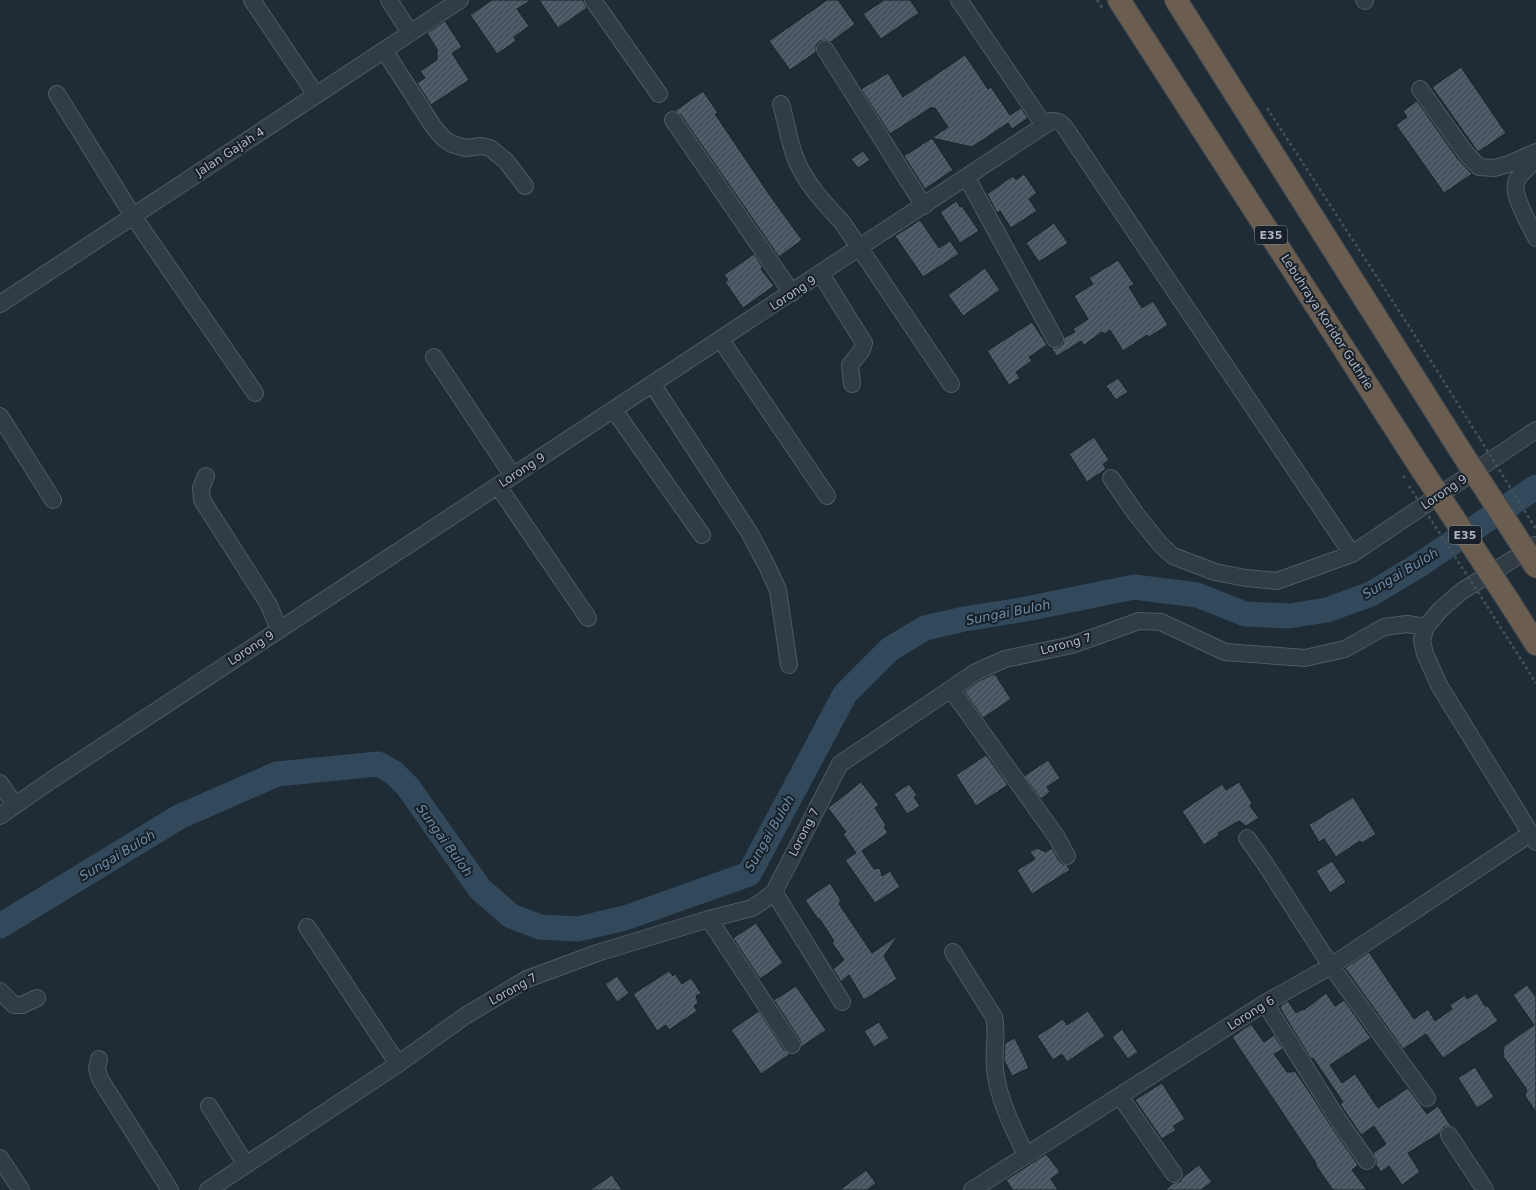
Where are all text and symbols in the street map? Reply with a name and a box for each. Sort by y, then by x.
street label: Jalan Gajah 4 [192,125,267,180]
road number: E35 [1255,226,1287,244]
street label: Lebuhraya Koridor Guthrie [1278,252,1376,392]
street label: Lorong 9 [767,273,819,313]
street label: Lorong 9 [496,450,548,490]
street label: Lorong 9 [1418,472,1470,512]
road number: E35 [1449,526,1481,544]
water label: Sungai Buloh [1360,545,1441,602]
water label: Sungai Buloh [965,597,1052,628]
street label: Lorong 9 [225,628,277,668]
street label: Lorong 7 [1039,630,1093,658]
water label: Sungai Buloh [742,792,797,874]
water label: Sungai Buloh [413,801,476,879]
street label: Lorong 7 [786,805,822,859]
water label: Sungai Buloh [77,827,158,884]
street label: Lorong 7 [487,970,539,1008]
street label: Lorong 6 [1225,993,1277,1033]

